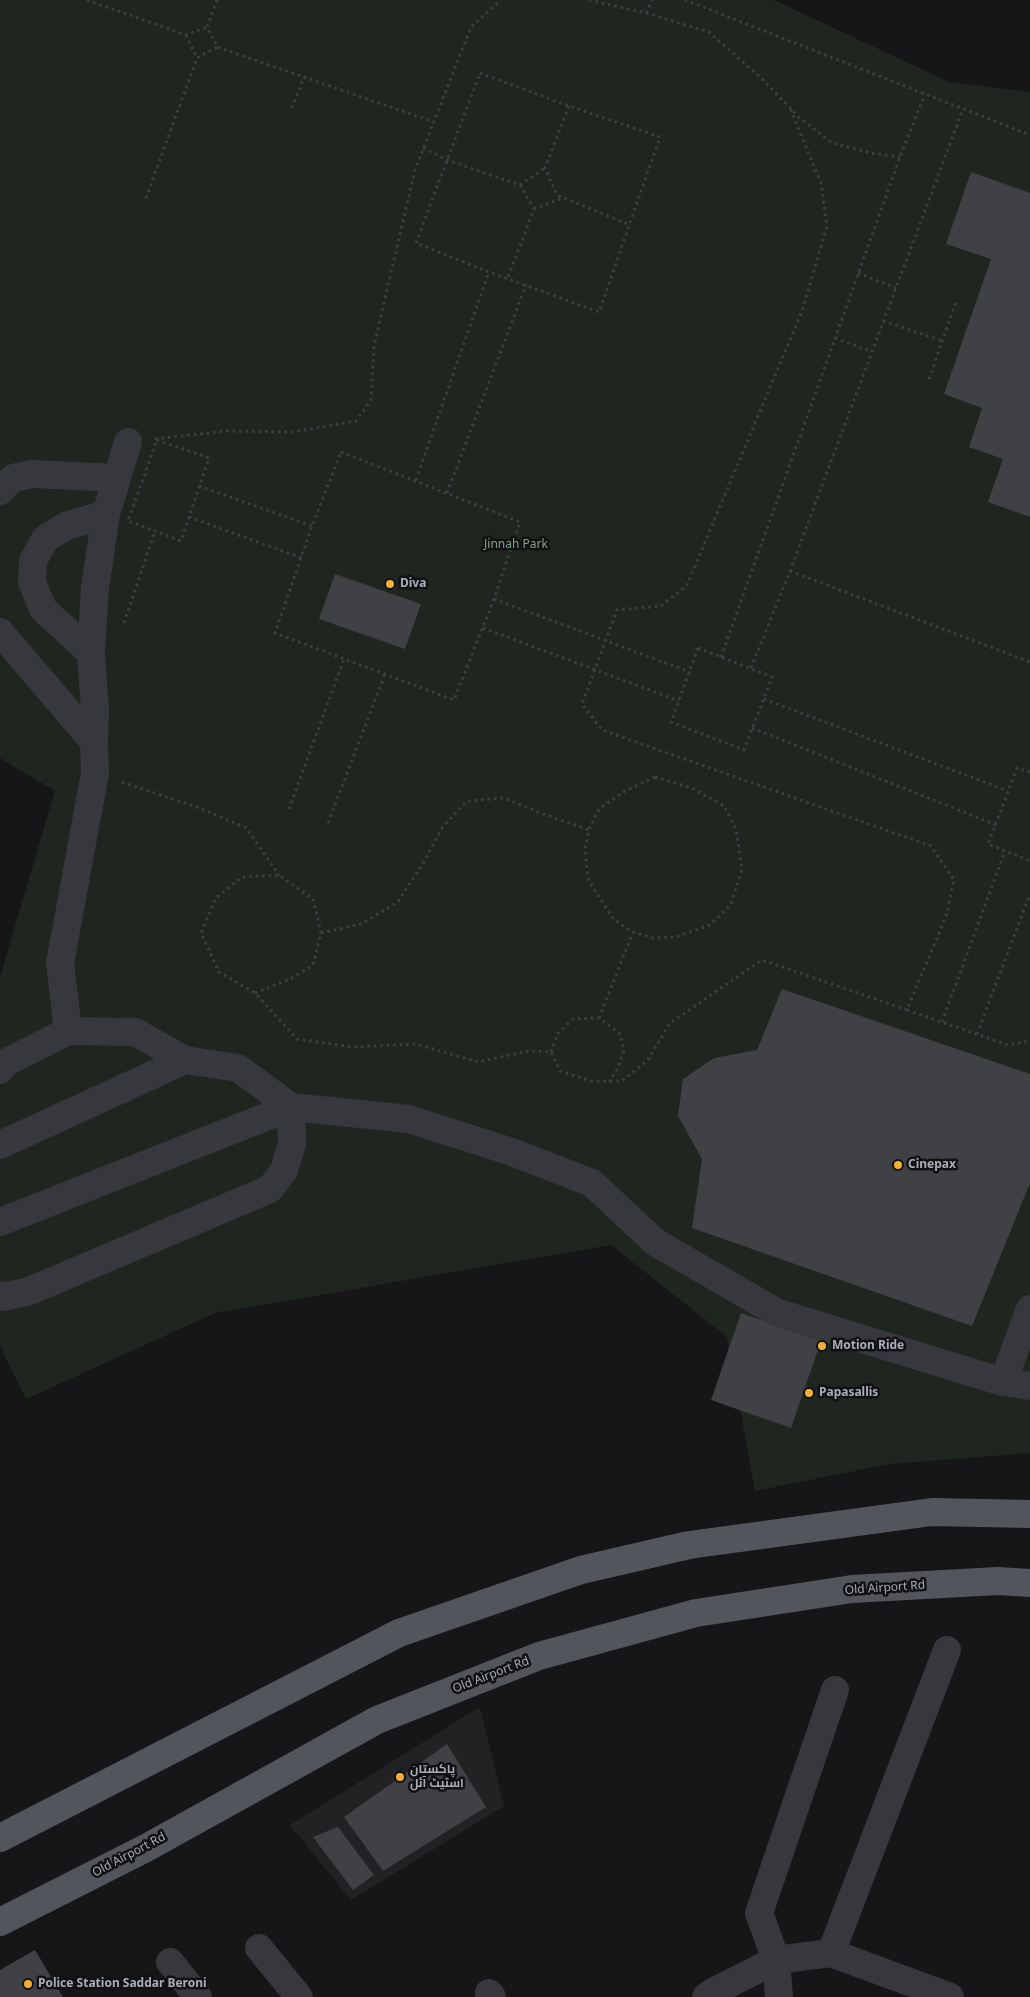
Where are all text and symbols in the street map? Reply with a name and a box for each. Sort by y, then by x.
park label: Jinnah Park [484,538,548,552]
place label: Diva [400,577,426,591]
marker: Diva [384,578,396,590]
place label: Cinepax [908,1158,956,1172]
marker: Cinepax [892,1159,904,1171]
place label: Motion Ride [832,1339,904,1353]
marker: Motion Ride [816,1340,828,1352]
place label: Papasallis [819,1386,878,1400]
marker: Papasallis [803,1387,815,1399]
street label: Old Airport Rd [844,1578,926,1598]
street label: Old Airport Rd [451,1654,531,1696]
place label: پاکستان اسٹیٹ آئل [410,1763,464,1791]
marker: پاکستان اسٹیٹ آئل [394,1771,406,1783]
street label: Old Airport Rd [90,1830,168,1880]
place label: Police Station Saddar Beroni [38,1977,207,1991]
marker: Police Station Saddar Beroni [22,1978,34,1990]

